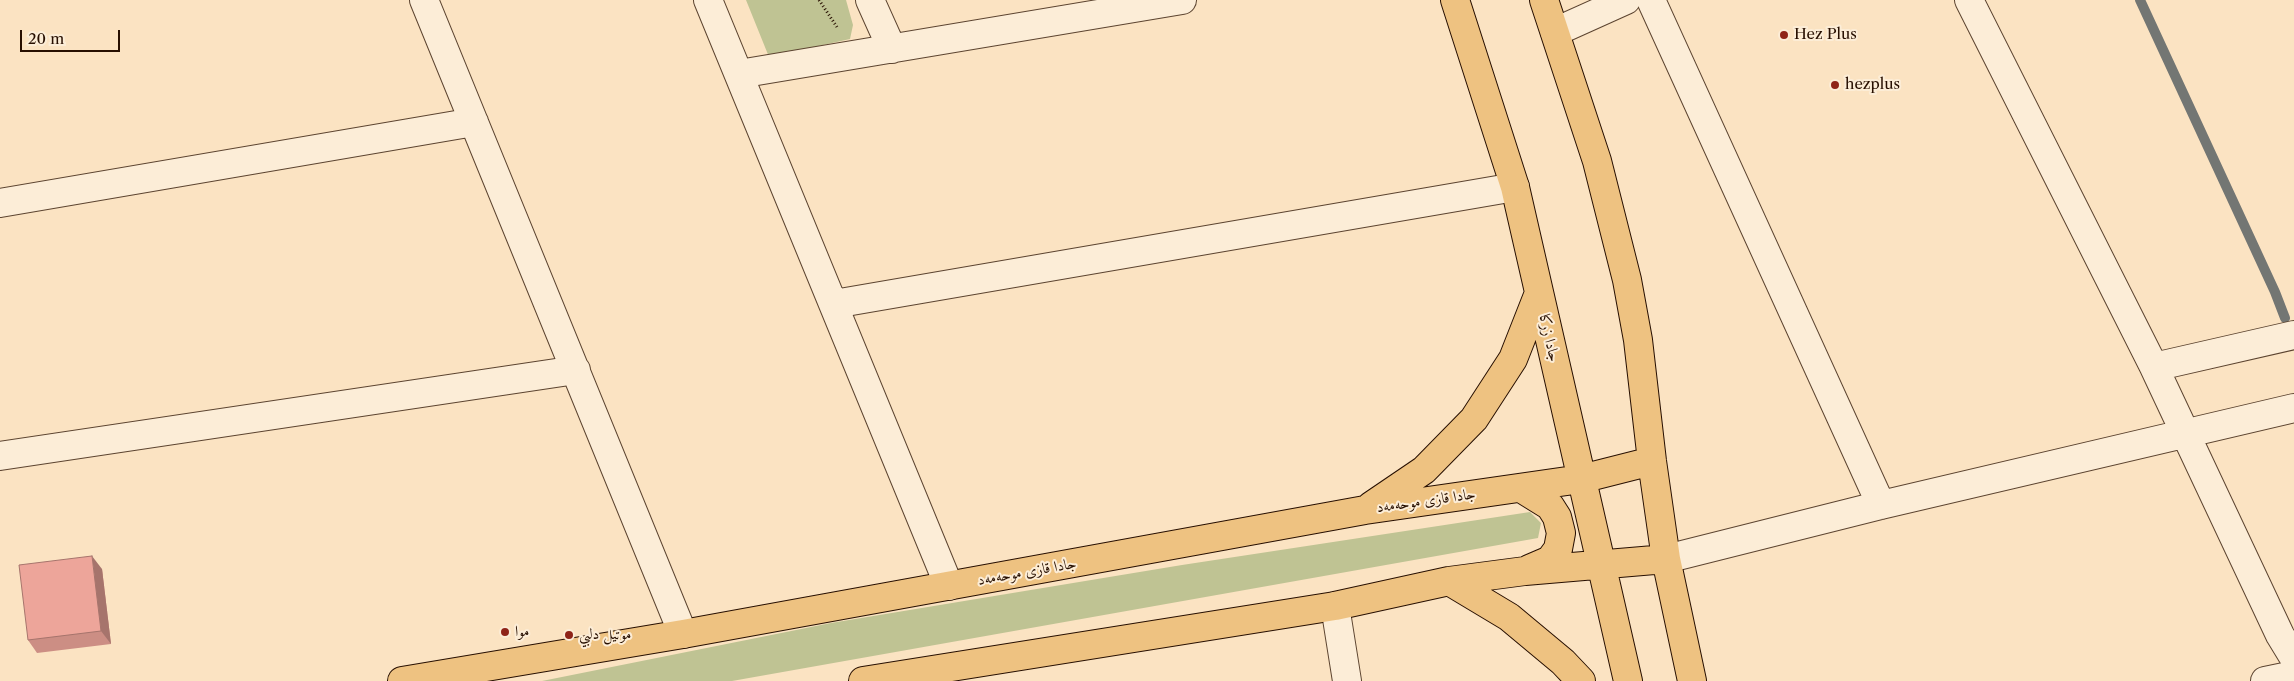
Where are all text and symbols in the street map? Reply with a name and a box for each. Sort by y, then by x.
scale bar [22,20,122,52]
place label: Hez Plus [1794,26,1857,44]
text: 20 m [28,29,64,48]
marker: Hez Plus [1778,29,1790,41]
place label: hezplus [1845,76,1900,94]
marker: hezplus [1829,79,1841,91]
street label: جادا زرکا [1535,313,1563,363]
street label: جادا قازی موحەمەد [1375,485,1477,517]
street label: جادا قازی موحەمەد [976,554,1078,590]
place label: موا [515,623,529,641]
marker: موا [499,626,511,638]
place label: موتيل دلبي [579,626,631,644]
marker: موتيل دلبي [563,629,575,641]

